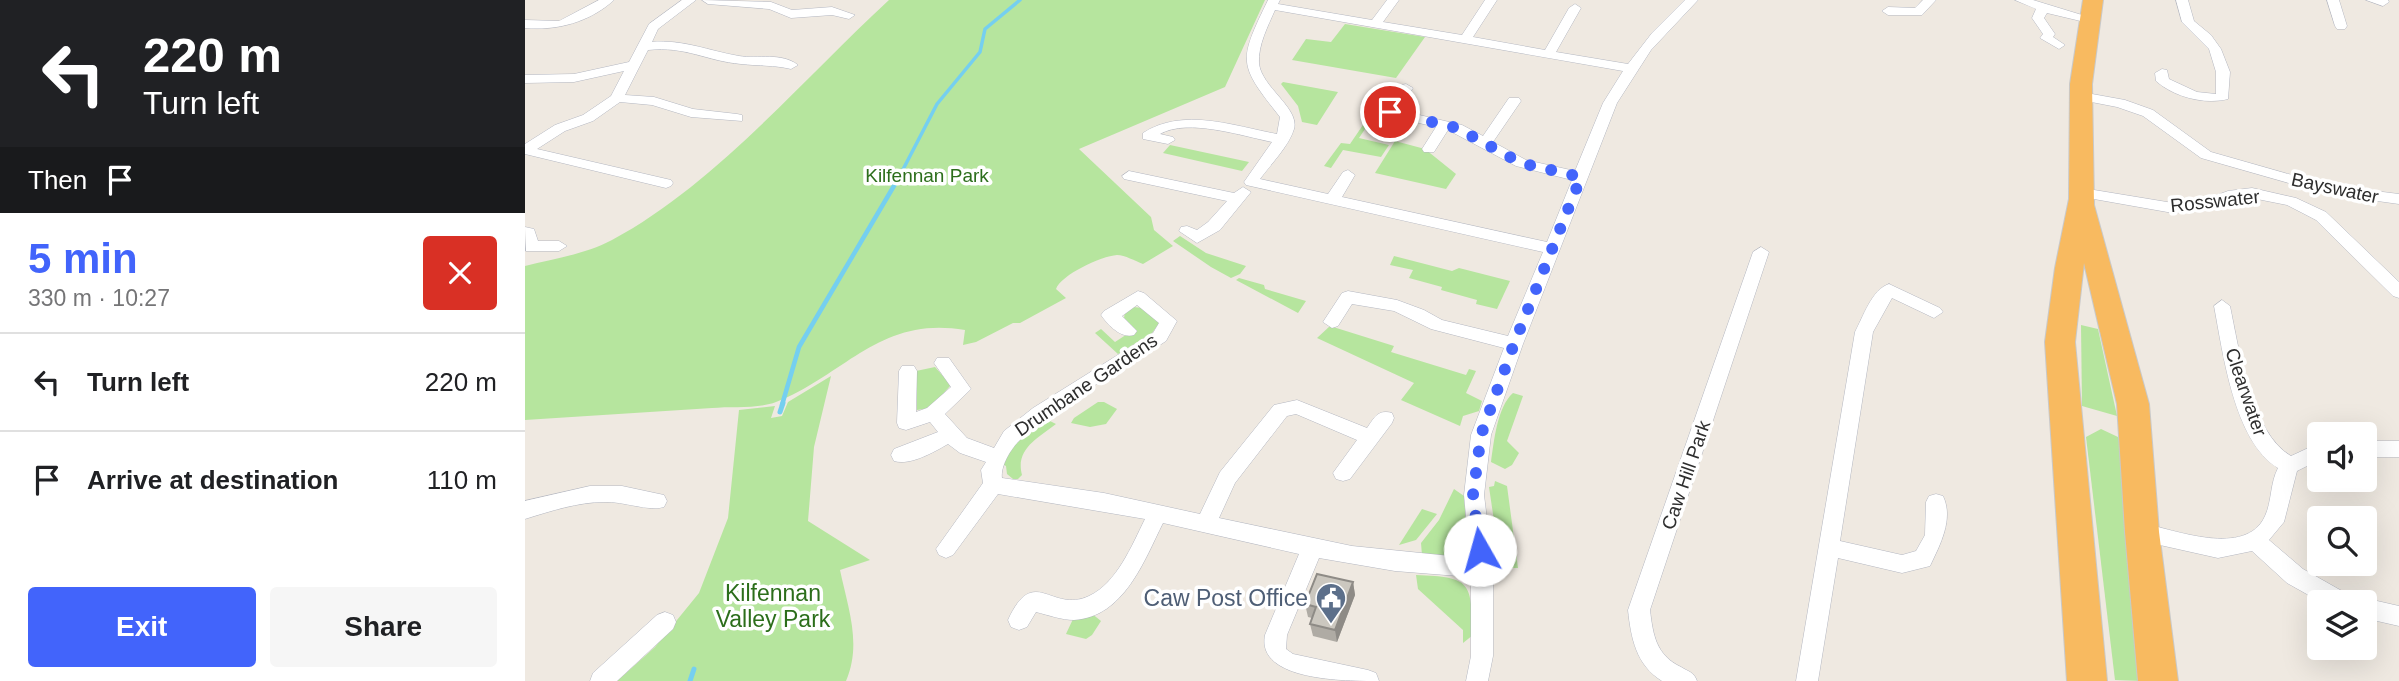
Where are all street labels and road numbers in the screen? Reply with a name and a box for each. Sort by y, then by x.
street label: Bayswater [2289,169,2381,208]
street label: Rosswater [2169,186,2261,216]
street label: Drumbane Gardens [1011,330,1161,440]
street label: Clearwater [2221,345,2271,439]
street label: Caw Hill Park [1658,417,1715,532]

